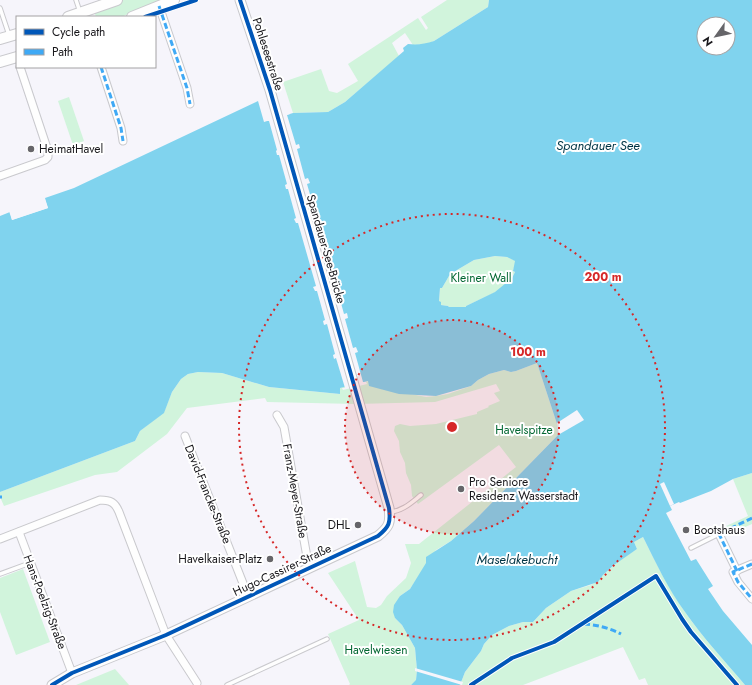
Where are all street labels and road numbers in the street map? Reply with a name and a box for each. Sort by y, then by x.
street label: Pohleseestraße [248,15,288,93]
street label: Spandauer-See-Brücke [302,192,350,306]
street label: David-Francke-Straße [180,442,236,546]
street label: Franz-Meyer-Straße [278,442,312,540]
street label: Hugo-Cassirer-Straße [230,539,334,601]
street label: Hans-Poelzig-Straße [19,552,71,652]

